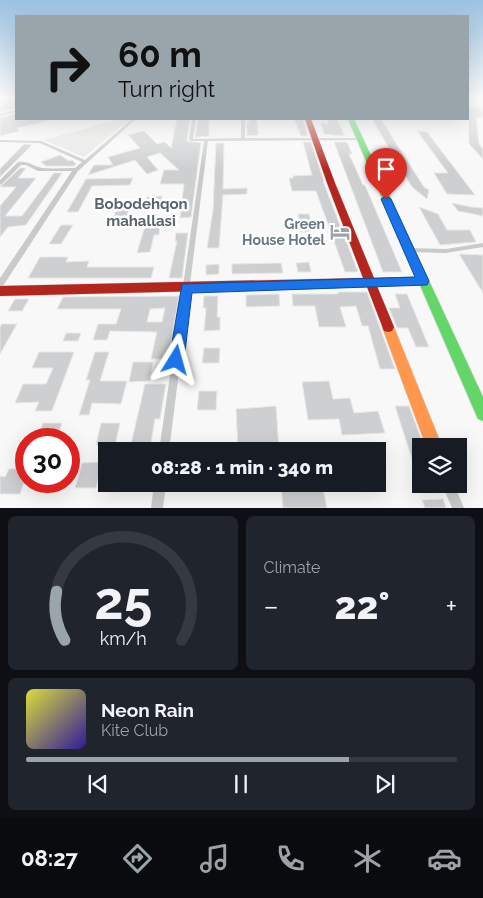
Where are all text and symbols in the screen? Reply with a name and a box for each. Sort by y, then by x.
text: 60 m [118,34,202,75]
icon: right [35,35,100,100]
text: Turn right [118,76,215,102]
pin [365,148,407,199]
icon: arrive [372,155,400,183]
district label: Bobodehqon mahallasi [94,195,188,230]
place label: Green House Hotel [242,216,326,248]
hotel icon: Green House Hotel [329,221,351,243]
position arrow [149,333,201,385]
speed limit sign: 30 [15,428,80,493]
map controls [412,438,467,493]
button: layers [412,438,467,493]
text: 08:28 · 1 min · 340 m [151,456,333,478]
text: Climate [264,558,320,577]
text: 25 [94,570,152,631]
text: 22° [334,583,390,628]
text: − [264,590,279,623]
text: + [445,590,457,623]
text: km/h [99,628,146,649]
text: Neon Rain [101,699,194,721]
text: Kite Club [101,721,168,740]
icon: previous [84,770,112,798]
icon: pause [227,770,255,798]
icon: next [371,770,399,798]
icon: directions [120,841,155,876]
icon: music [197,841,232,876]
icon: phone [273,841,308,876]
icon: climate [350,841,385,876]
icon: car [427,841,462,876]
text: 08:27 [21,845,78,871]

